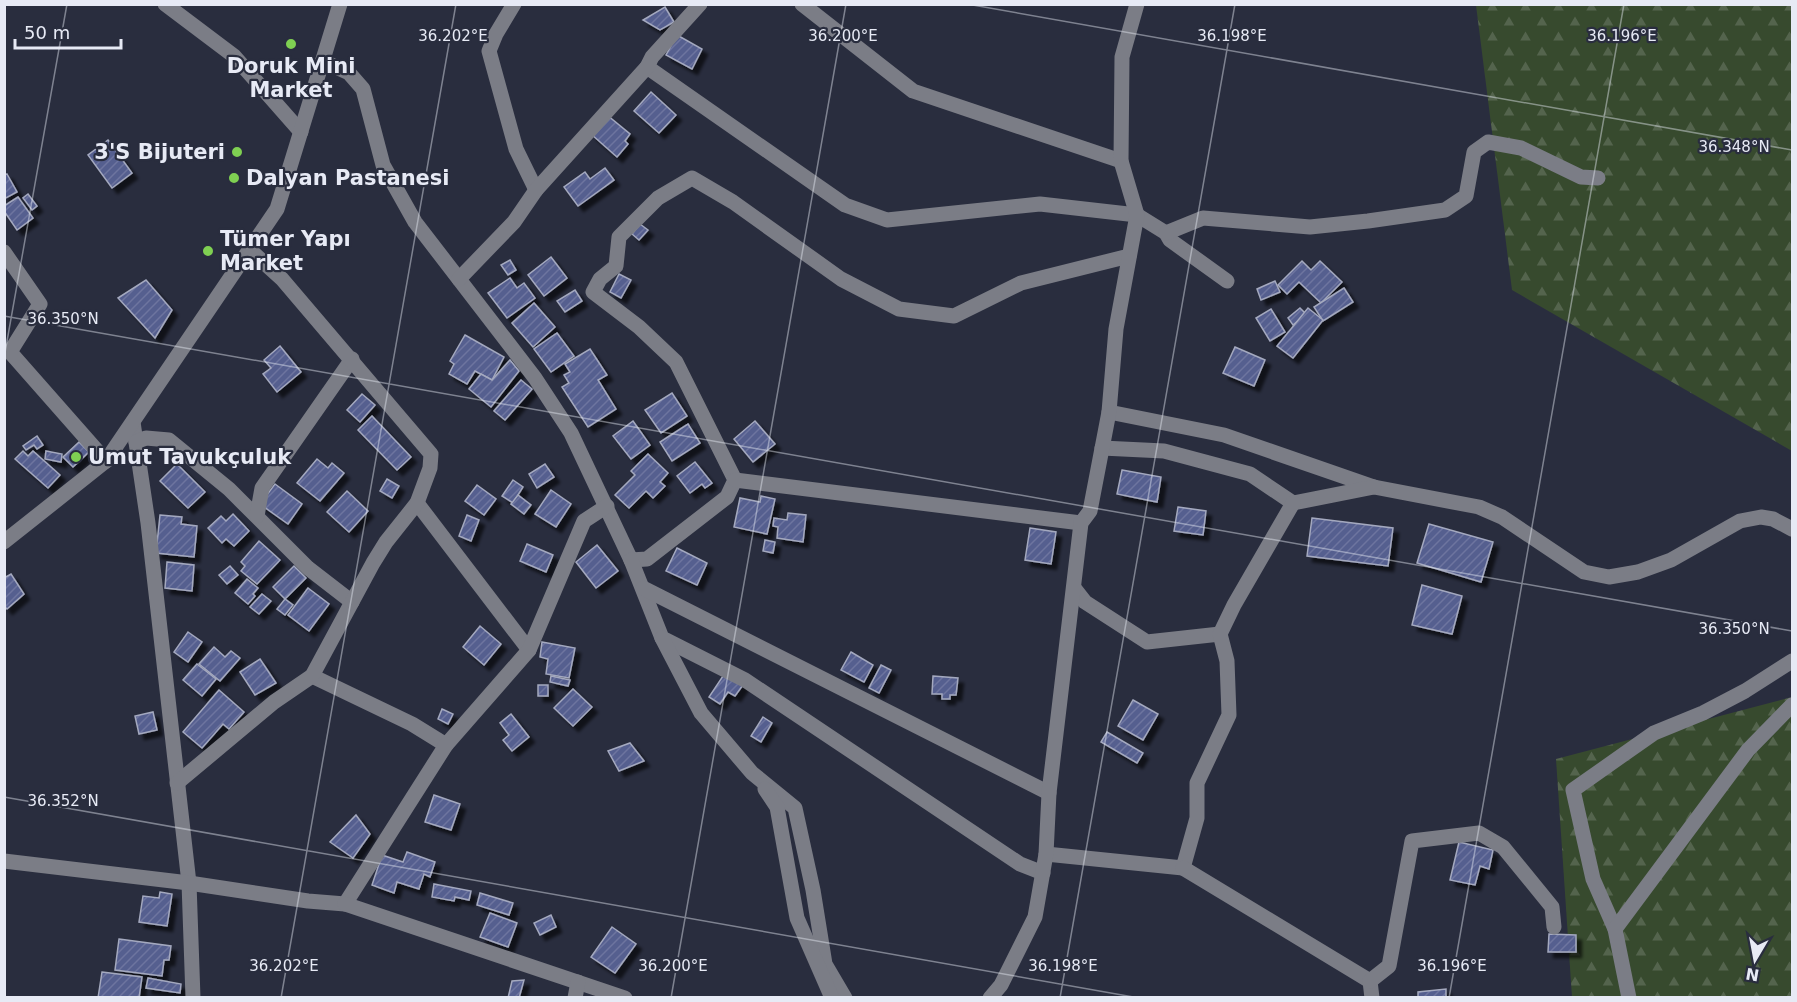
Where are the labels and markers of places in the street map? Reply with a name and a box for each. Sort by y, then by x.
marker: Doruk Mini Market [284,37,298,51]
place label: Doruk Mini Market [227,54,355,102]
place label: 3'S Bijuteri [94,140,225,164]
marker: 3'S Bijuteri [230,145,244,159]
place label: Dalyan Pastanesi [246,166,450,190]
marker: Dalyan Pastanesi [227,171,241,185]
place label: Tümer Yapı Market [220,227,351,275]
marker: Tümer Yapı Market [201,244,215,258]
place label: Umut Tavukçuluk [88,445,292,469]
marker: Umut Tavukçuluk [69,450,83,464]

